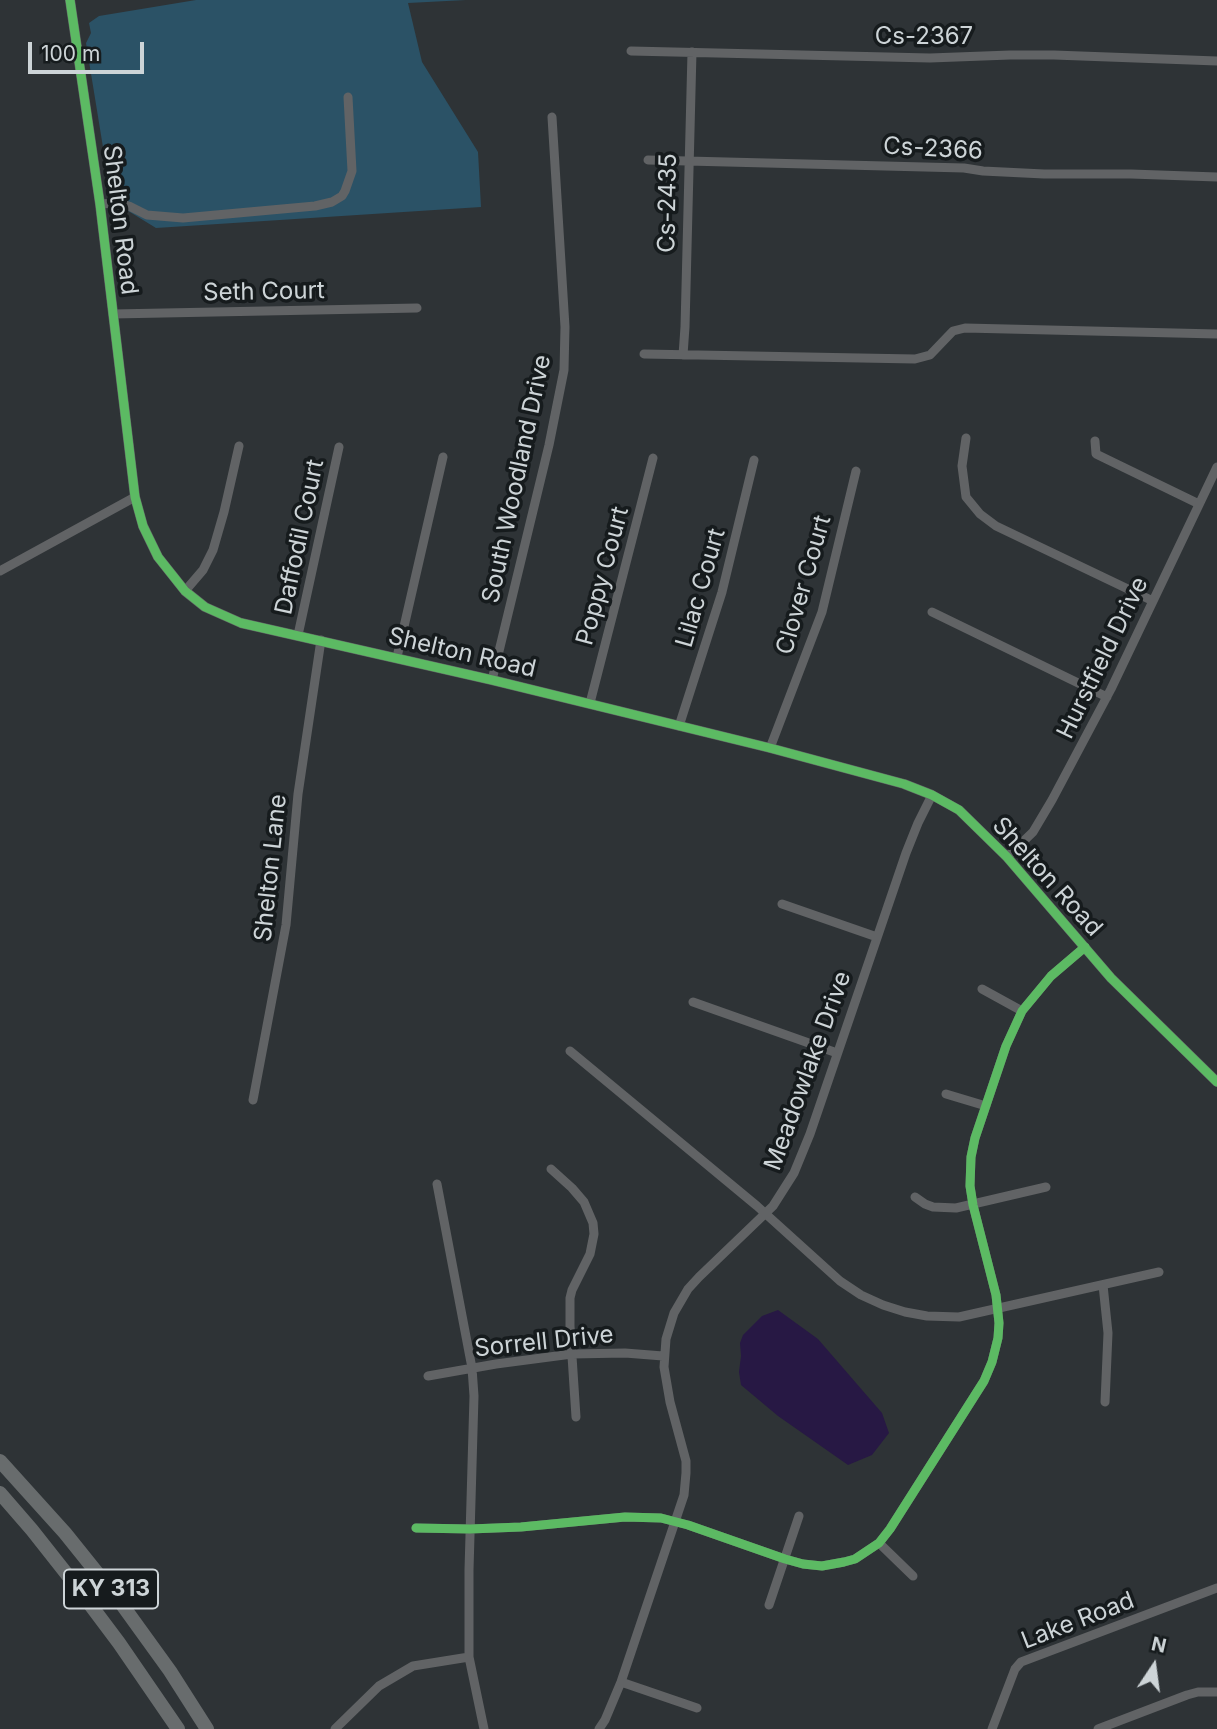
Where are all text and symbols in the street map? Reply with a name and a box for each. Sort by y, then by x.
street label: Cs-2367 [875,23,973,51]
scale bar [32,28,147,72]
text: 100 m [41,41,100,66]
street label: Cs-2366 [882,132,984,166]
street label: Shelton Road [97,144,143,296]
street label: Cs-2435 [653,153,683,253]
street label: Seth Court [203,277,325,307]
street label: South Woodland Drive [477,352,557,606]
street label: Daffodil Court [270,457,330,617]
street label: Poppy Court [571,504,635,648]
street label: Clover Court [770,512,838,658]
street label: Lilac Court [670,525,732,651]
street label: Hurstfield Drive [1051,572,1155,744]
street label: Shelton Road [385,622,539,684]
street label: Shelton Lane [249,793,293,943]
street label: Shelton Road [986,811,1108,943]
street label: Meadowlake Drive [759,967,857,1175]
street label: Sorrell Drive [473,1320,615,1364]
road number: KY 313 [64,1570,158,1608]
street label: Lake Road [1018,1586,1138,1656]
north arrow [1119,1631,1189,1701]
text: N [1149,1632,1168,1658]

